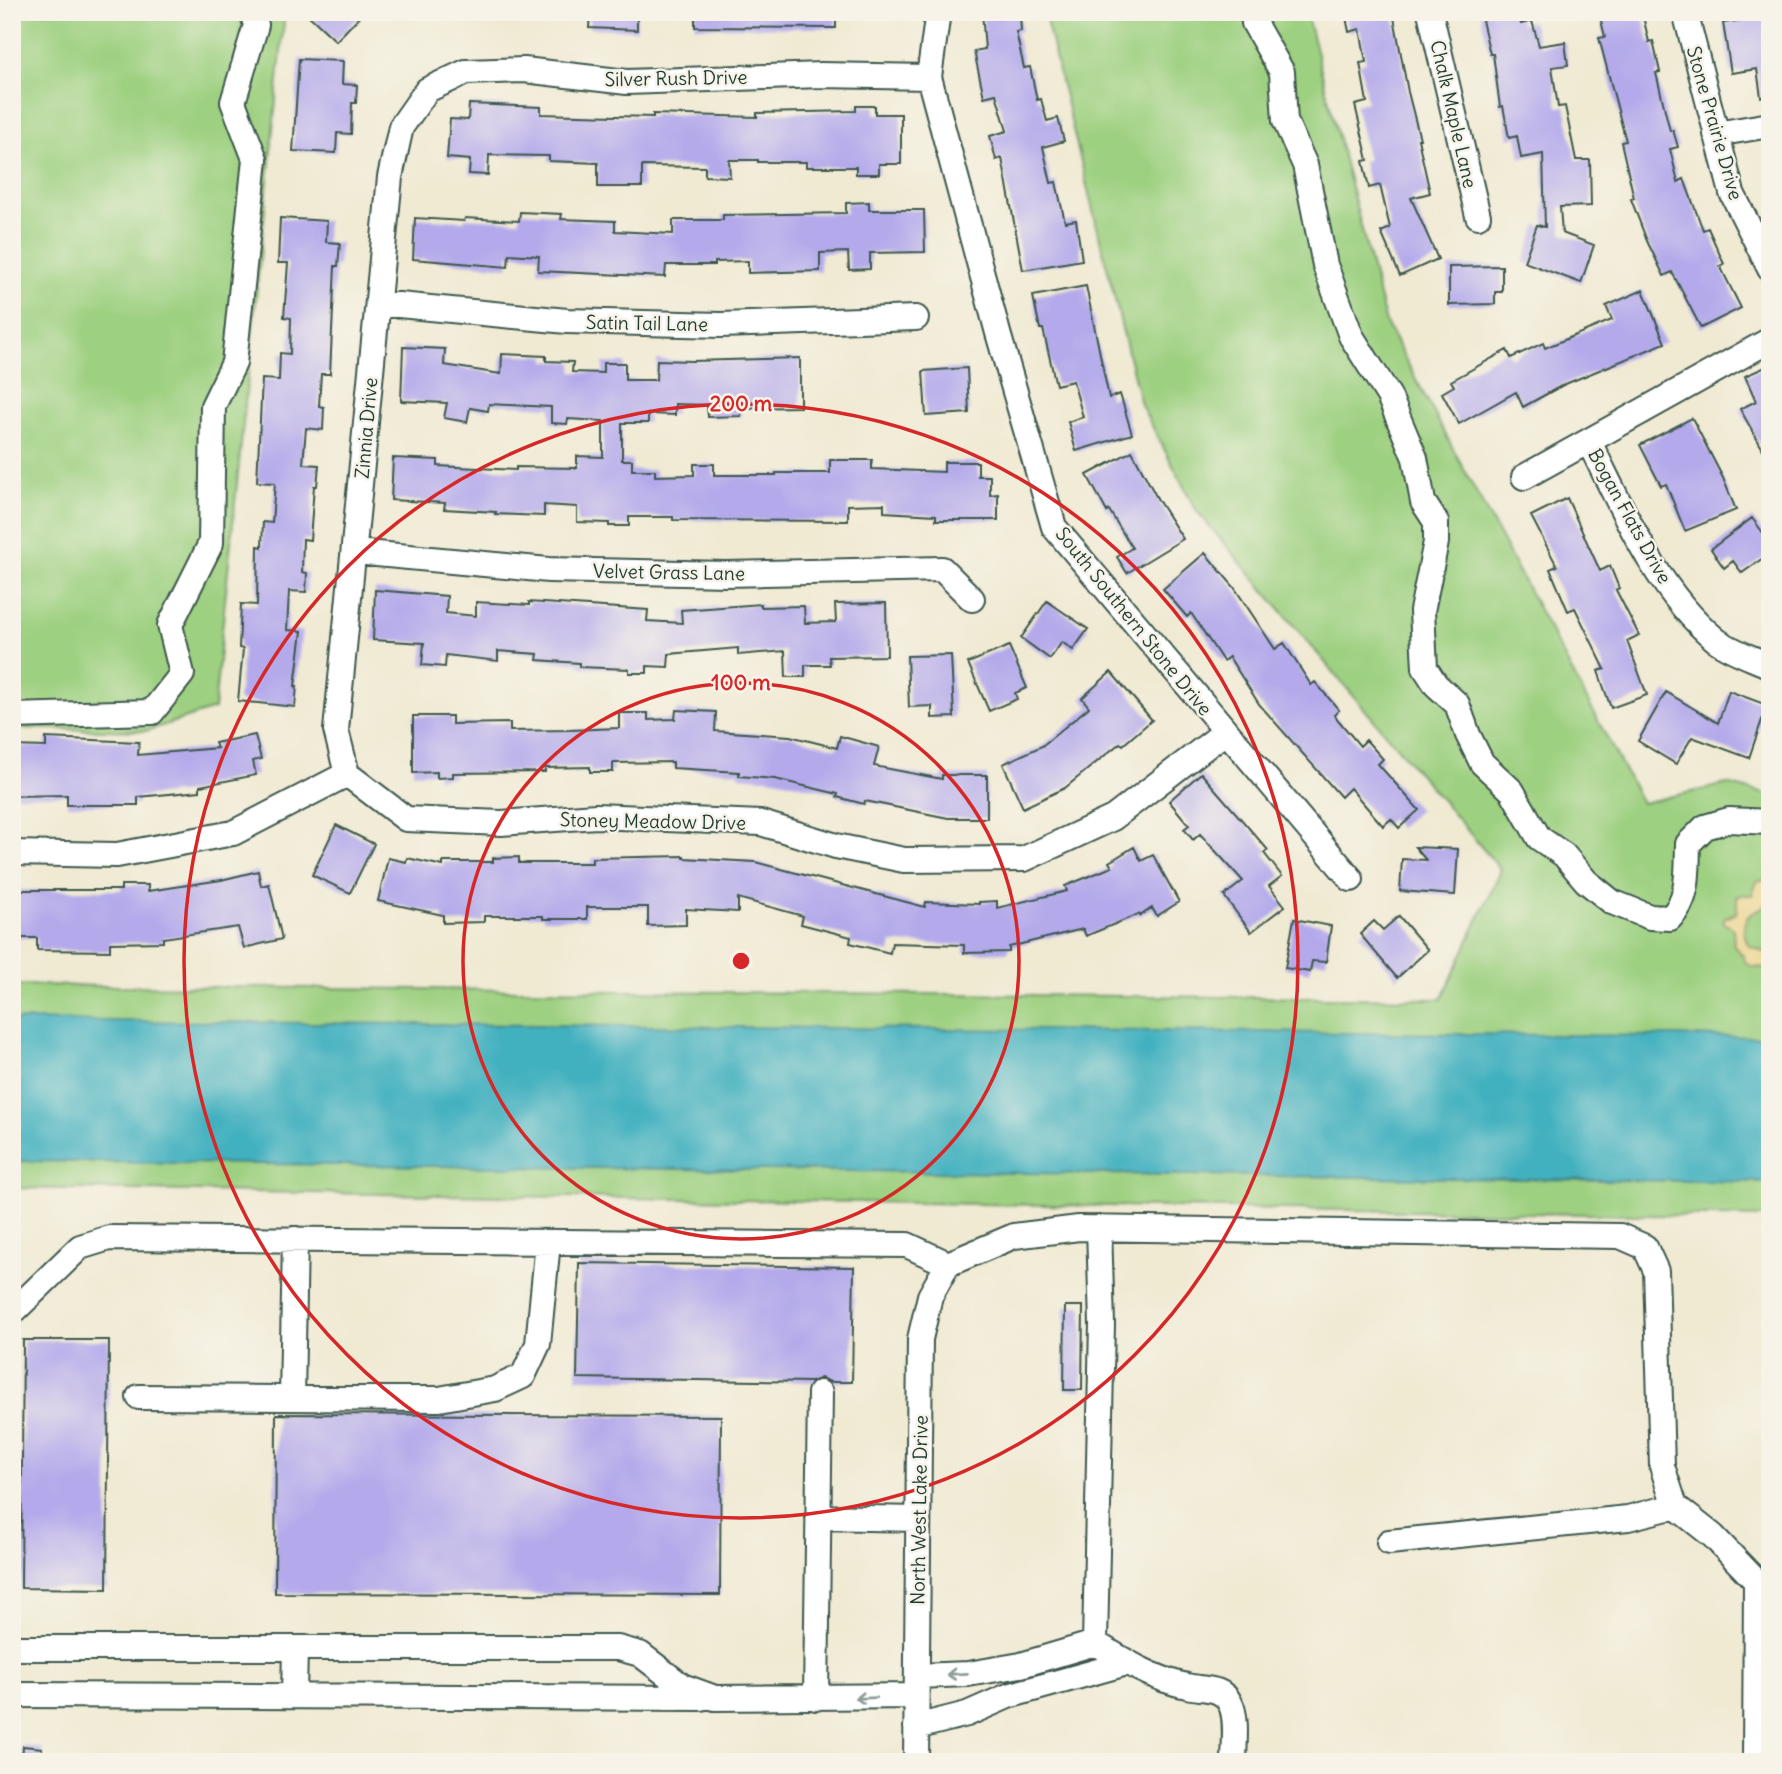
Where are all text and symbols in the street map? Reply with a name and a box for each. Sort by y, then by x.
street label: Chalk Maple Lane [1425,38,1483,190]
street label: Stone Prairie Drive [1682,43,1748,203]
street label: Silver Rush Drive [604,65,748,91]
street label: Satin Tail Lane [586,310,708,336]
street label: Zinnia Drive [350,376,382,480]
text: 200 m [710,390,773,417]
street label: Bogan Flats Drive [1583,444,1677,588]
street label: South Southern Stone Drive [1051,522,1217,720]
street label: Velvet Grass Lane [593,559,745,585]
text: 100 m [711,669,771,696]
street label: Stoney Meadow Drive [560,807,746,835]
centre of rings [729,949,753,973]
street label: North West Lake Drive [905,1415,933,1605]
one-way arrow [946,1668,969,1681]
one-way arrow [855,1691,878,1705]

